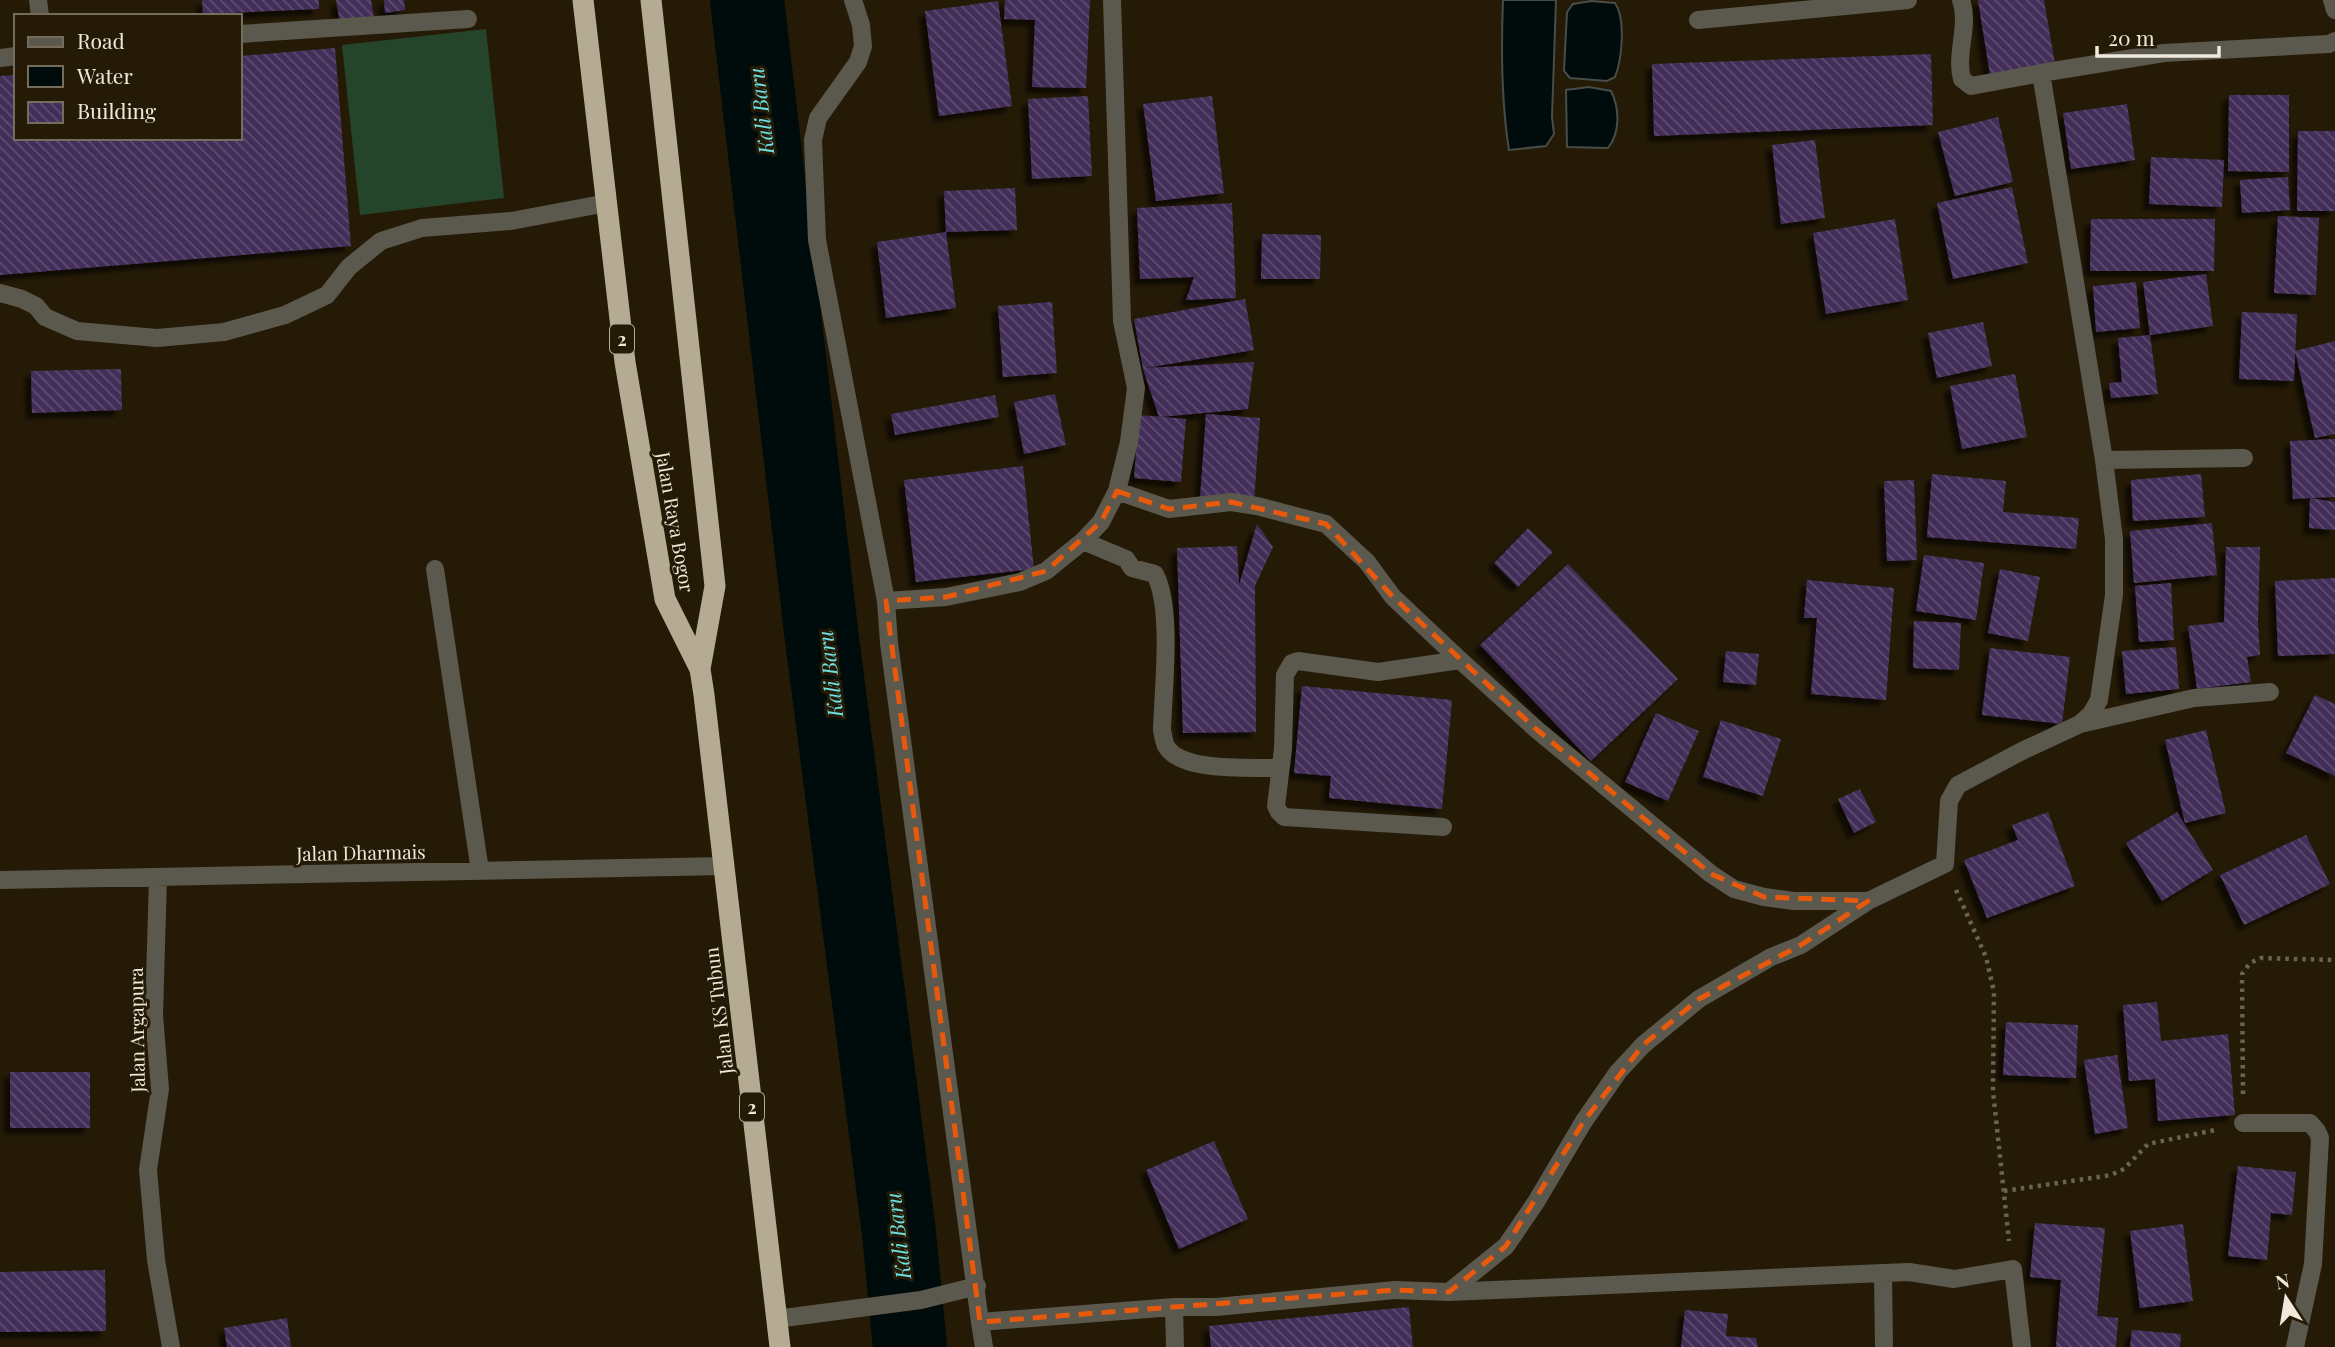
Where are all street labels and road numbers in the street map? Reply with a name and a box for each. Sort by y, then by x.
road number: 2 [610,324,634,354]
street label: Jalan Raya Bogor [651,449,701,595]
street label: Jalan Dharmais [295,838,426,866]
street label: Jalan KS Tubun [697,945,739,1077]
street label: Jalan Argapura [122,967,150,1094]
road number: 2 [740,1092,764,1122]

